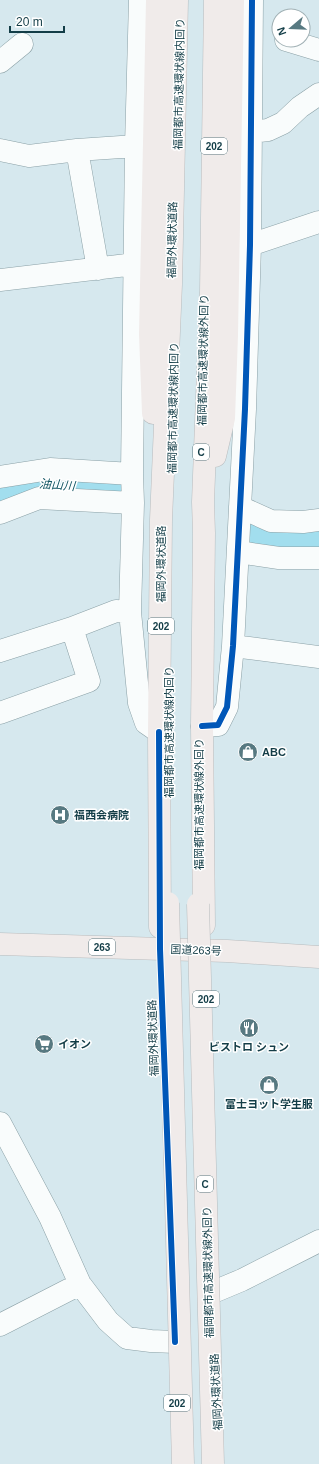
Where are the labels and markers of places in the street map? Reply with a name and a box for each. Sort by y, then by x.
shop icon: ABC [237,741,259,763]
place label: ABC [262,746,286,758]
hospital icon: 福西会病院 [49,804,71,826]
place label: 福西会病院 [74,809,129,821]
restaurant icon: ビストロ シュン [238,1017,260,1039]
supermarket icon: イオン [33,1033,55,1055]
place label: イオン [58,1038,91,1050]
place label: ビストロ シュン [209,1041,289,1053]
shop icon: 富士ヨット学生服 [258,1074,280,1096]
place label: 富士ヨット学生服 [225,1098,313,1110]

